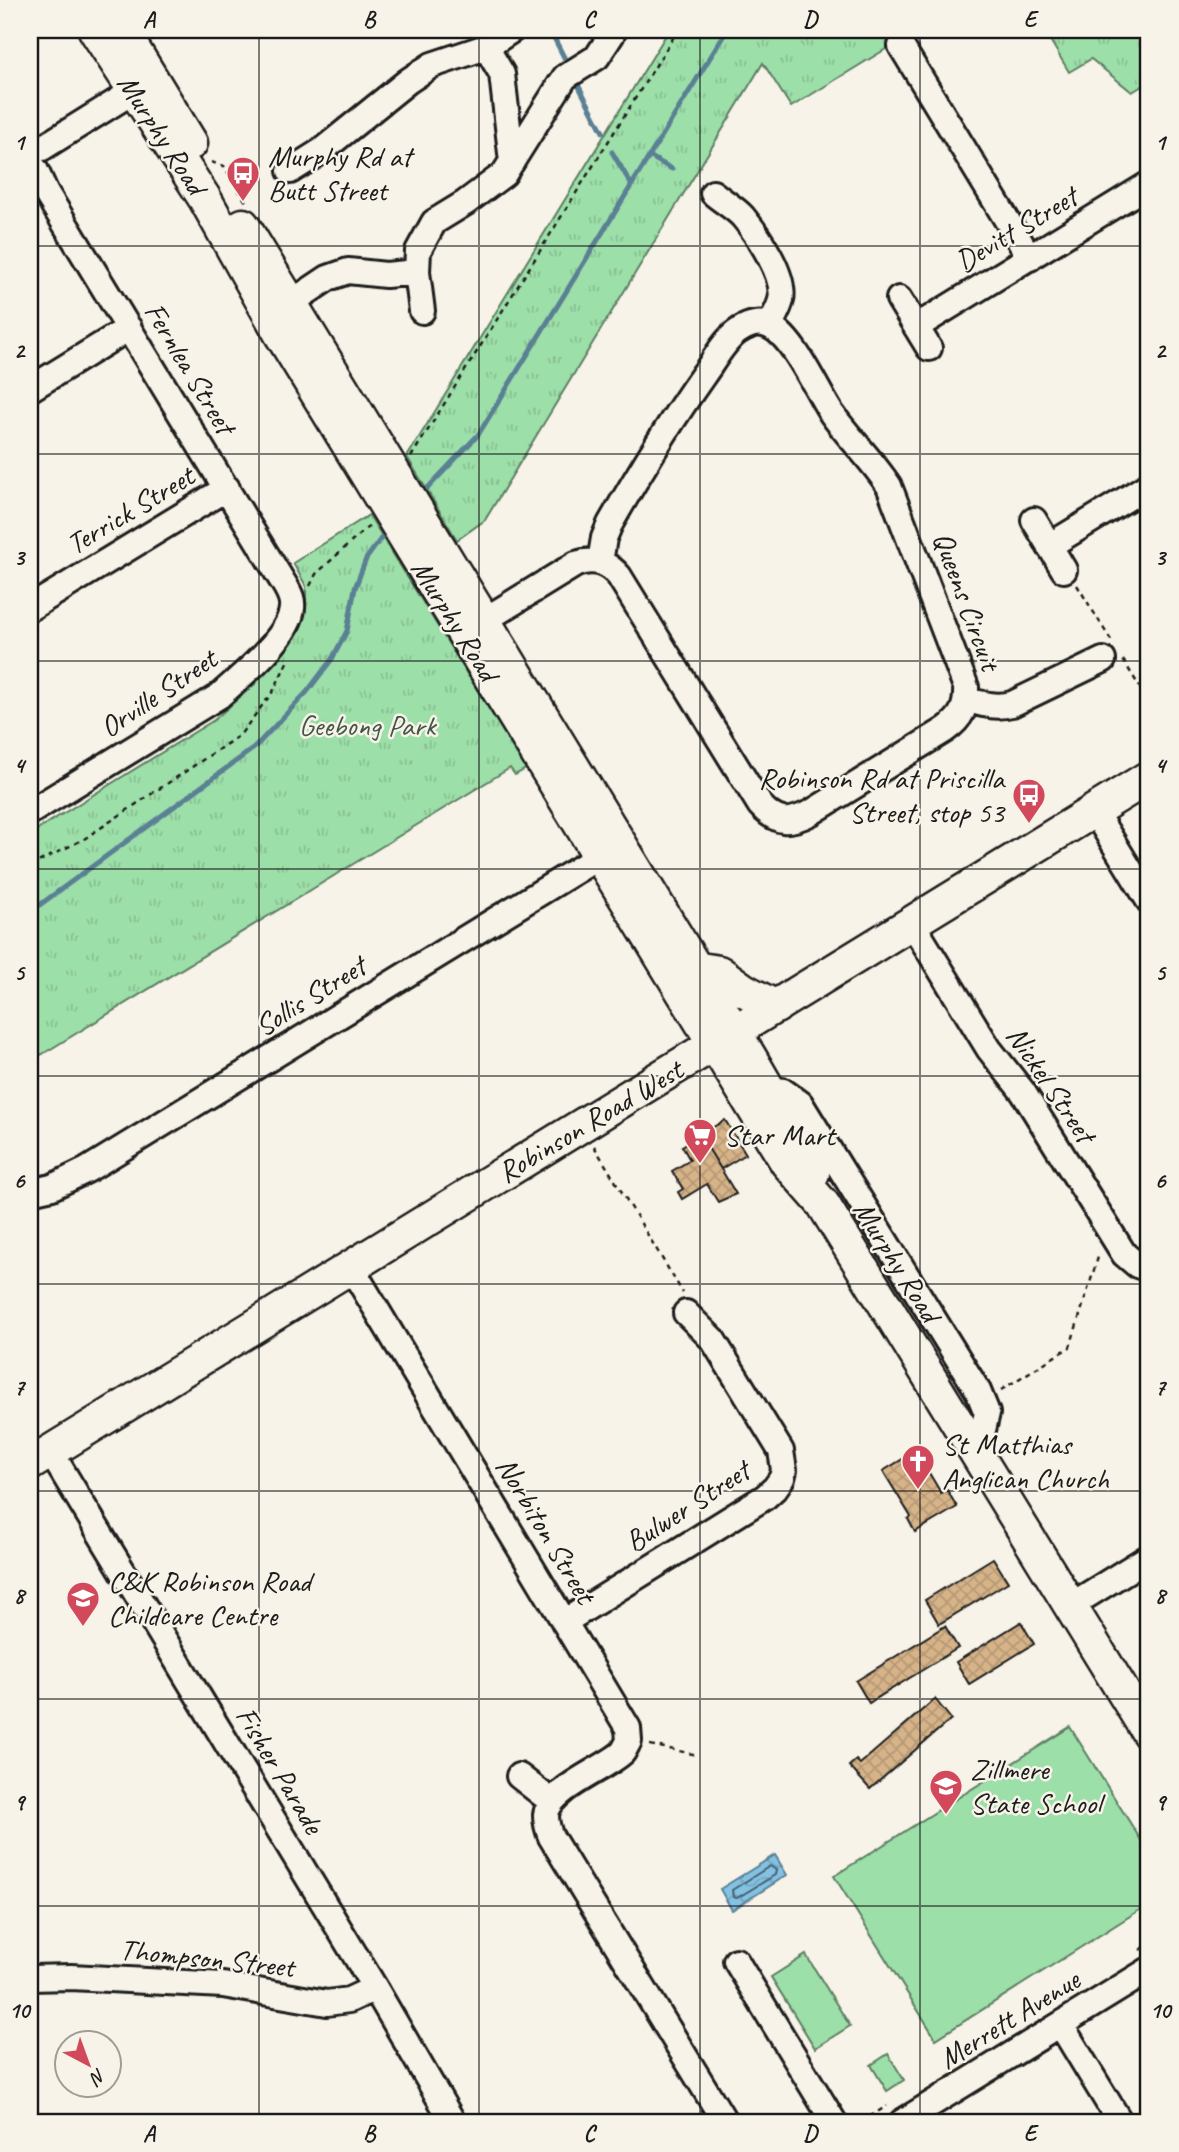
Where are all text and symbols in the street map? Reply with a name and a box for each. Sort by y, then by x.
text: A [143,5,157,34]
text: B [363,5,377,34]
text: C [584,5,598,34]
text: D [803,5,819,34]
text: E [1024,5,1040,34]
street label: Murphy Road [109,67,217,205]
text: 1 [14,128,27,157]
text: 1 [1155,128,1168,157]
place label: Murphy Rd at Butt Street [268,137,416,209]
bus stop icon: Murphy Rd at Butt Street [224,154,262,203]
street label: Devitt Street [948,176,1087,280]
street label: Fernlea Street [136,295,246,444]
text: 2 [14,336,27,365]
text: 2 [1155,336,1168,365]
street label: Terrick Street [59,456,203,563]
street label: Queens Circuit [924,527,1011,678]
text: 3 [14,543,27,572]
text: 3 [1155,543,1168,572]
street label: Murphy Road [403,552,509,691]
street label: Orville Street [92,638,226,746]
park label: Geebong Park [299,706,437,744]
text: 4 [14,751,27,780]
text: 4 [1155,751,1168,780]
place label: Robinson Rd at Priscilla Street, stop 53 [758,759,1006,831]
bus stop icon: Robinson Rd at Priscilla Street, stop 53 [1010,776,1048,825]
street label: Sollis Street [248,945,376,1045]
text: 5 [14,958,26,987]
text: 5 [1155,958,1167,987]
street label: Nickel Street [998,1018,1106,1153]
street label: Robinson Road West [491,1049,692,1191]
supermarket icon: Star Mart [681,1116,719,1165]
place label: Star Mart [724,1116,838,1154]
text: 6 [14,1166,27,1195]
text: 6 [1155,1166,1168,1195]
street label: Murphy Road [845,1193,951,1332]
text: 7 [14,1373,27,1402]
text: 7 [1155,1373,1168,1402]
place label: St Matthias Anglican Church [942,1425,1109,1497]
church icon: St Matthias Anglican Church [899,1442,937,1491]
street label: Norbiton Street [487,1450,606,1613]
street label: Bulwer Street [618,1450,760,1560]
place label: C&K Robinson Road Childcare Centre [108,1562,315,1634]
school or university icon: C&K Robinson Road Childcare Centre [64,1579,102,1628]
text: 8 [14,1581,27,1610]
text: 8 [1155,1581,1168,1610]
street label: Fisher Parade [227,1700,334,1842]
place label: Zillmere State School [970,1750,1106,1822]
school or university icon: Zillmere State School [927,1767,965,1816]
text: 9 [14,1788,27,1817]
text: 9 [1155,1788,1168,1817]
street label: Thompson Street [118,1930,299,1986]
street label: Merrett Avenue [932,1960,1088,2077]
text: 10 [9,1996,32,2025]
text: 10 [1150,1996,1173,2025]
north arrow [52,2030,122,2100]
text: N [84,2063,111,2091]
text: A [143,2119,157,2148]
text: B [363,2119,377,2148]
text: C [584,2119,598,2148]
text: D [803,2119,819,2148]
text: E [1024,2119,1040,2148]

